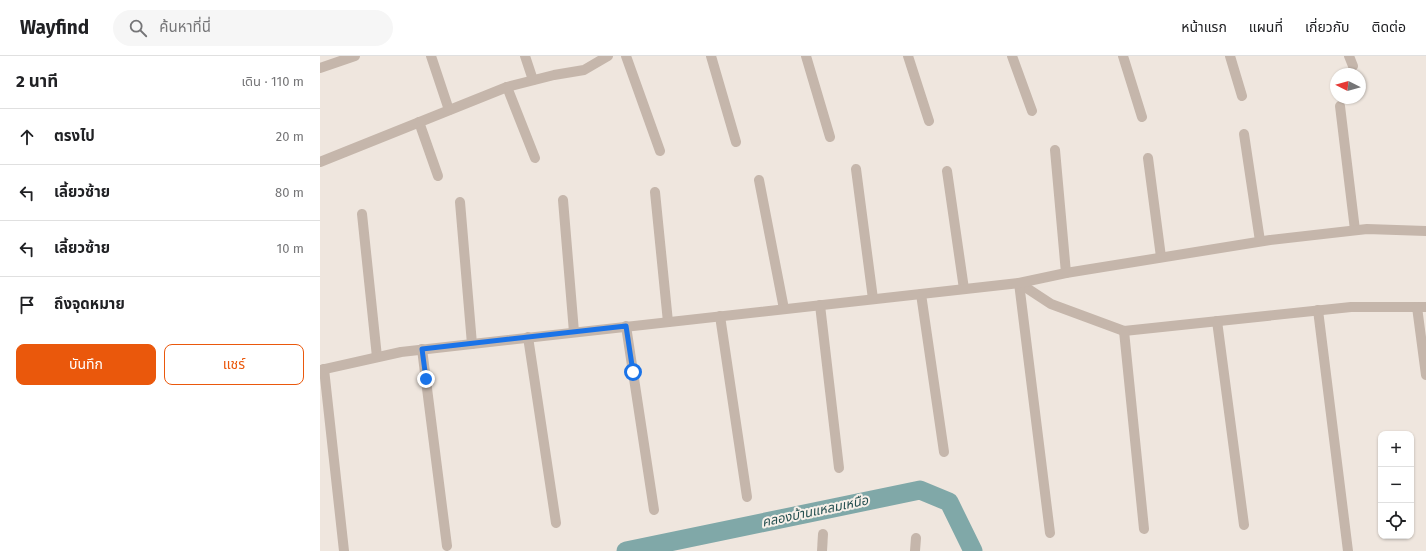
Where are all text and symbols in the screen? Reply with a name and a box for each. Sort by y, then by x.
search box [113,10,393,46]
text: Wayfind [20,16,89,39]
icon: search [127,17,149,39]
text: ค้นหาที่นี่ [159,18,211,36]
text: หน้าแรก [1181,19,1227,36]
text: แผนที่ [1249,19,1283,36]
text: เกี่ยวกับ [1305,19,1350,36]
text: ติดต่อ [1372,19,1406,36]
north arrow [1330,68,1366,104]
text: 2 นาที [16,71,58,92]
text: เดิน · 110 m [241,74,304,89]
icon: ahead [16,126,38,148]
text: ตรงไป [54,127,95,145]
text: 20 m [276,129,304,144]
icon: left [16,182,38,204]
text: เลี้ยวซ้าย [54,183,110,201]
text: 80 m [275,185,304,200]
icon: left [16,238,38,260]
text: เลี้ยวซ้าย [54,239,110,257]
text: 10 m [277,241,304,256]
icon: arrive [16,294,38,316]
text: ถึงจุดหมาย [54,295,125,313]
button: บันทึก [16,344,156,385]
button: แชร์ [164,344,304,385]
route start [624,363,642,381]
route end [417,370,435,388]
map controls [1378,431,1414,539]
button: + [1378,431,1414,467]
button: − [1378,467,1414,503]
water label: คลองบ้านแหลมเหนือ [760,492,870,530]
button: locate [1378,503,1414,539]

